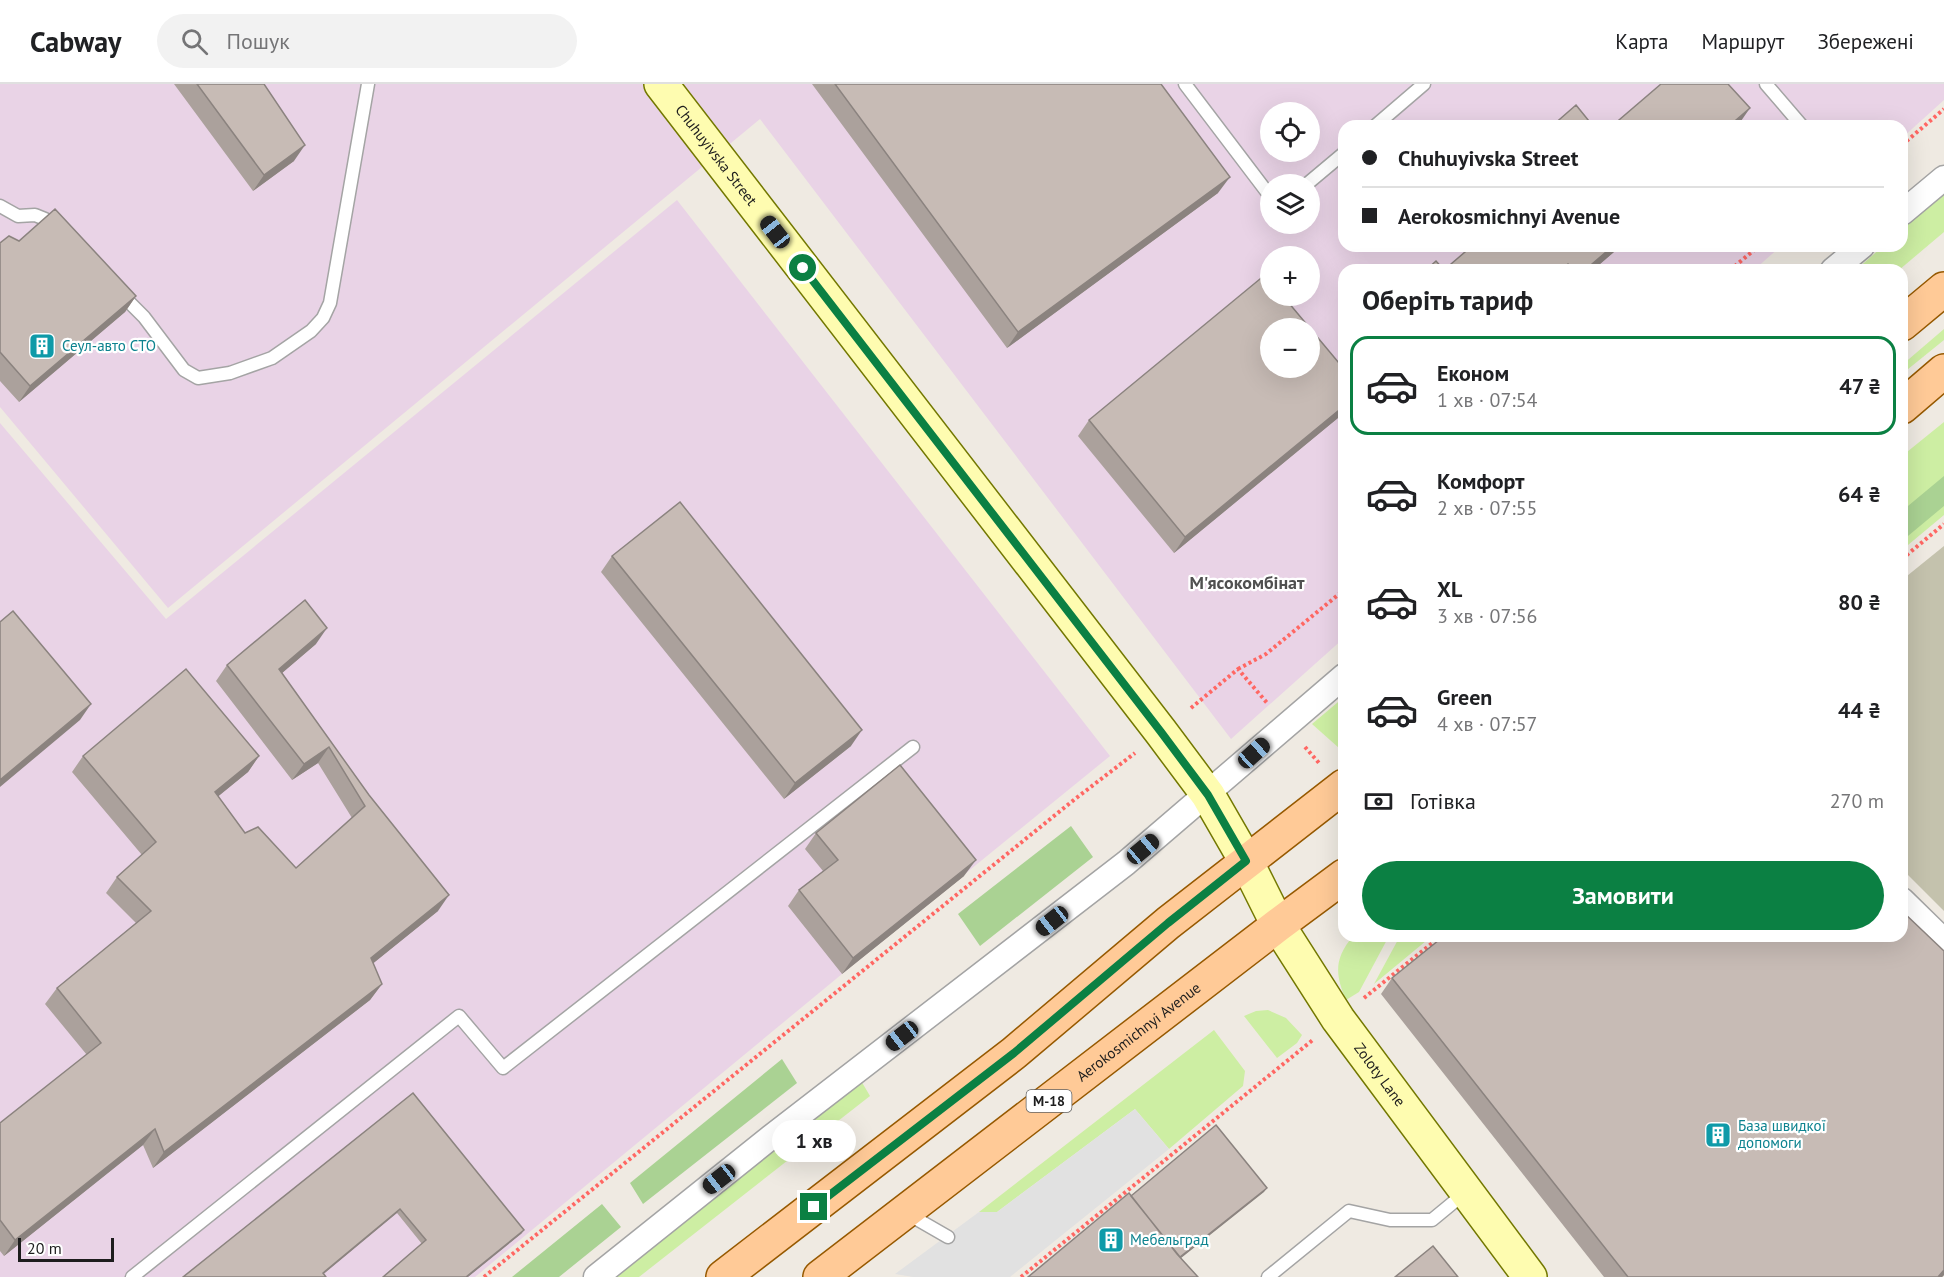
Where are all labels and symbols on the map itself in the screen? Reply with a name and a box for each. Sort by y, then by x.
street label: Chuhuyivska Street [671,101,761,209]
car [757,212,793,252]
route start [789,254,816,281]
building icon: Сеул-авто СТО [27,331,57,361]
place label: Сеул-авто СТО [62,336,156,355]
district label: М'ясокомбінат [1189,571,1305,594]
car [1235,734,1273,772]
car [1123,831,1163,867]
car [1032,903,1072,939]
street label: Aerokosmichnyi Avenue [1073,978,1204,1085]
car [882,1018,922,1054]
street label: Zoloty Lane [1350,1039,1410,1110]
road number: М-18 [1026,1090,1072,1112]
place label: База швидкої допомоги [1738,1116,1826,1152]
callout: 1 хв [772,1120,856,1162]
building icon: База швидкої допомоги [1703,1120,1733,1150]
car [699,1161,739,1197]
route end [800,1193,827,1220]
building icon: Мебельград [1096,1225,1126,1255]
place label: Мебельград [1130,1230,1209,1249]
scale bar [18,1235,114,1262]

